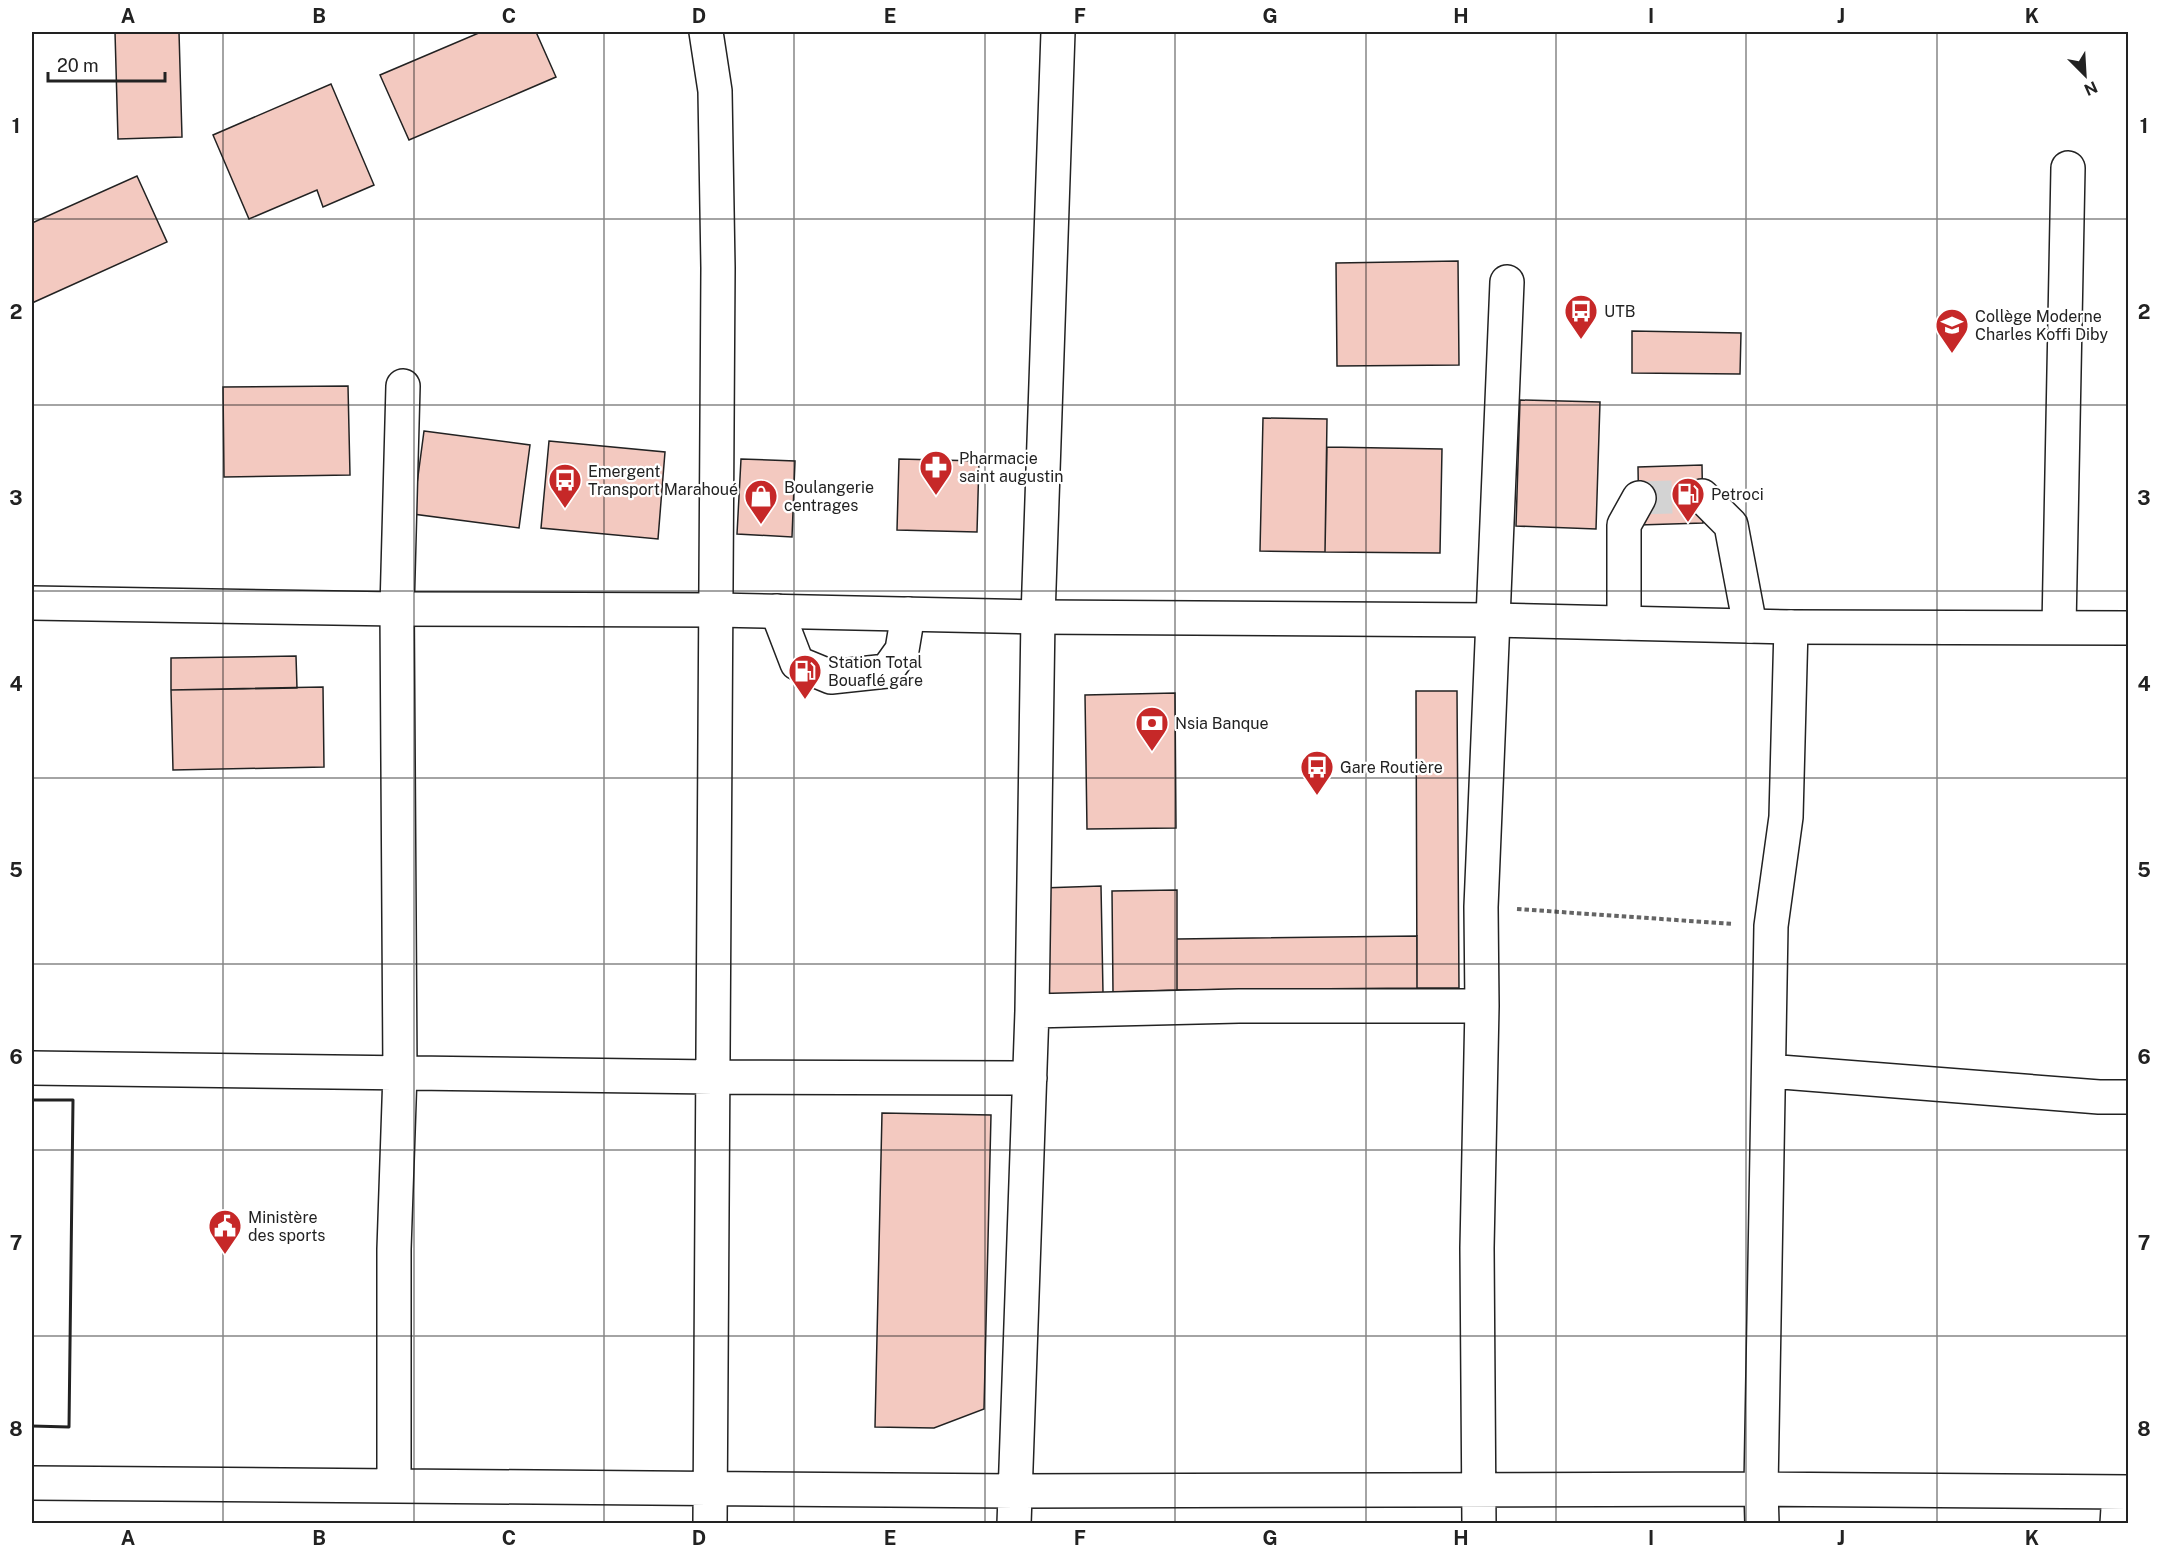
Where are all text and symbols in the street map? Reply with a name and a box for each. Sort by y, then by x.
text: A [121,4,135,28]
text: B [312,4,326,28]
text: C [502,4,516,28]
text: D [692,4,706,28]
text: E [884,4,896,28]
text: F [1074,4,1086,28]
text: G [1262,4,1278,28]
text: H [1453,4,1469,28]
text: I [1648,4,1654,28]
text: J [1837,4,1845,28]
text: K [2025,4,2039,28]
scale bar [48,45,165,83]
north arrow [2055,45,2115,105]
text: 20 m [57,55,99,76]
text: N [2081,77,2100,99]
text: 1 [12,114,20,138]
text: 1 [2140,114,2148,138]
bus stop icon: UTB [1563,293,1599,340]
text: 2 [10,300,22,324]
text: 2 [2138,300,2150,324]
place label: UTB [1604,302,1635,321]
school or university icon: Collège Moderne Charles Koffi Diby [1934,307,1970,354]
place label: Collège Moderne Charles Koffi Diby [1975,307,2109,344]
pharmacy icon: Pharmacie saint augustin [918,449,954,496]
place label: Pharmacie saint augustin [959,449,1064,486]
bus stop icon: Emergent Transport Marahoué [547,462,583,509]
place label: Emergent Transport Marahoué [588,462,738,499]
fuel station icon: Petroci [1670,476,1706,523]
shop icon: Boulangerie centrages [743,478,779,525]
place label: Boulangerie centrages [784,478,874,515]
place label: Petroci [1711,485,1764,504]
text: 3 [9,486,23,510]
text: 3 [2137,486,2151,510]
fuel station icon: Station Total Bouaflé gare [787,653,823,700]
place label: Station Total Bouaflé gare [828,653,923,690]
text: 4 [9,672,23,696]
text: 4 [2137,672,2151,696]
bank icon: Nsia Banque [1134,705,1170,752]
place label: Nsia Banque [1175,714,1269,733]
bus stop icon: Gare Routière [1299,749,1335,796]
place label: Gare Routière [1340,758,1443,777]
text: 5 [9,858,23,882]
text: 5 [2137,858,2151,882]
text: 6 [9,1045,23,1069]
text: 6 [2137,1045,2151,1069]
public building icon: Ministère des sports [207,1208,243,1255]
place label: Ministère des sports [248,1208,325,1245]
text: 7 [10,1231,22,1255]
text: 7 [2138,1231,2150,1255]
text: 8 [9,1417,23,1441]
text: 8 [2137,1417,2151,1441]
text: A [121,1526,135,1550]
text: B [312,1526,326,1550]
text: C [502,1526,516,1550]
text: D [692,1526,706,1550]
text: E [884,1526,896,1550]
text: F [1074,1526,1086,1550]
text: G [1262,1526,1278,1550]
text: H [1453,1526,1469,1550]
text: I [1648,1526,1654,1550]
text: J [1837,1526,1845,1550]
text: K [2025,1526,2039,1550]

